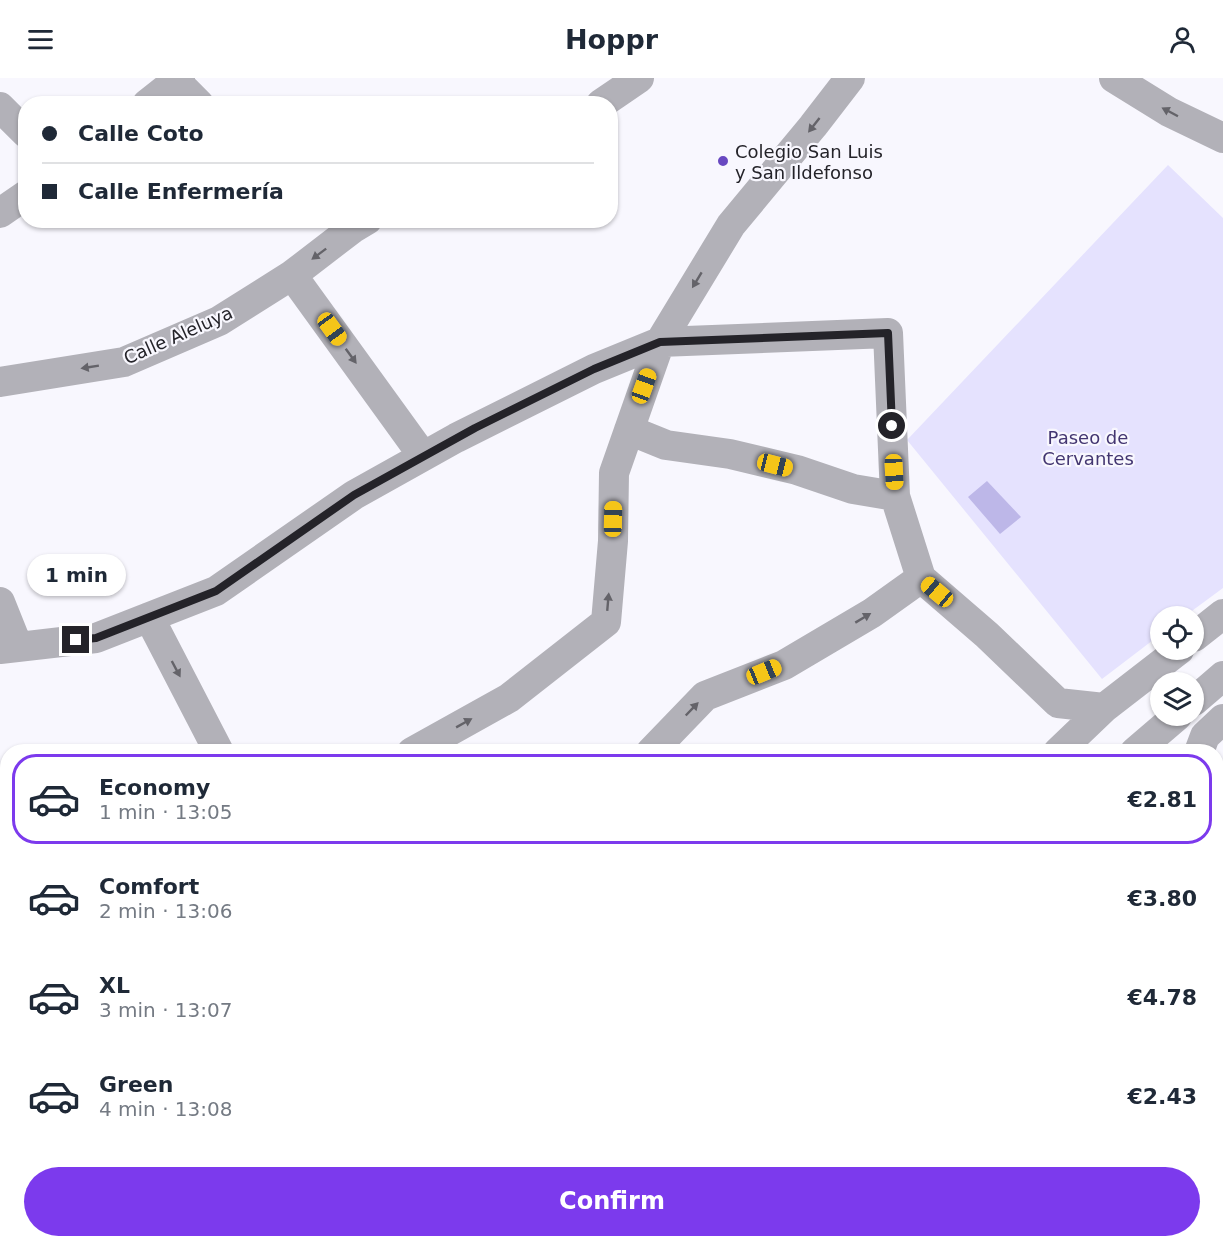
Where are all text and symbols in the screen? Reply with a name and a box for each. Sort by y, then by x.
icon: menu [24,23,57,56]
icon: person [1166,23,1199,56]
text: Hoppr [565,24,658,55]
one-way arrow [1162,107,1179,117]
one-way arrow [809,117,821,132]
text: Calle Coto [78,121,204,146]
place label: Colegio San Luis y San Ildefonso [735,141,883,183]
marker: Colegio San Luis y San Ildefonso [716,154,730,168]
text: Calle Enfermería [78,179,284,204]
one-way arrow [312,248,327,260]
one-way arrow [692,272,703,288]
street label: Calle Aleluya [120,302,236,368]
car [314,309,350,349]
one-way arrow [345,348,357,364]
one-way arrow [81,363,100,372]
car [629,366,659,406]
route start [878,412,905,439]
park label: Paseo de Cervantes [1042,427,1134,469]
car [755,452,795,478]
car [884,454,904,490]
car [604,501,622,537]
callout: 1 min [26,553,125,595]
text: 1 min [45,563,108,587]
car [917,574,957,610]
one-way arrow [603,593,613,612]
map controls [1150,606,1204,726]
button: locate [1150,606,1204,660]
one-way arrow [855,613,871,624]
route end [62,626,89,653]
car [744,657,784,687]
one-way arrow [171,661,181,678]
button: layers [1150,672,1204,726]
one-way arrow [685,702,699,717]
one-way arrow [455,718,472,728]
icon: car [27,772,81,826]
text: Economy [99,775,210,800]
text: €2.81 [1127,787,1197,812]
text: 1 min · 13:05 [99,800,233,824]
icon: car [27,871,81,925]
text: Comfort [99,874,199,899]
text: €3.80 [1127,886,1197,911]
text: 2 min · 13:06 [99,899,233,923]
icon: car [27,970,81,1024]
text: XL [99,973,130,998]
text: €4.78 [1127,985,1197,1010]
text: 3 min · 13:07 [99,998,233,1022]
icon: car [27,1069,81,1123]
text: Green [99,1072,173,1097]
text: €2.43 [1127,1084,1197,1109]
text: 4 min · 13:08 [99,1097,233,1121]
button: Confirm [24,1167,1200,1236]

